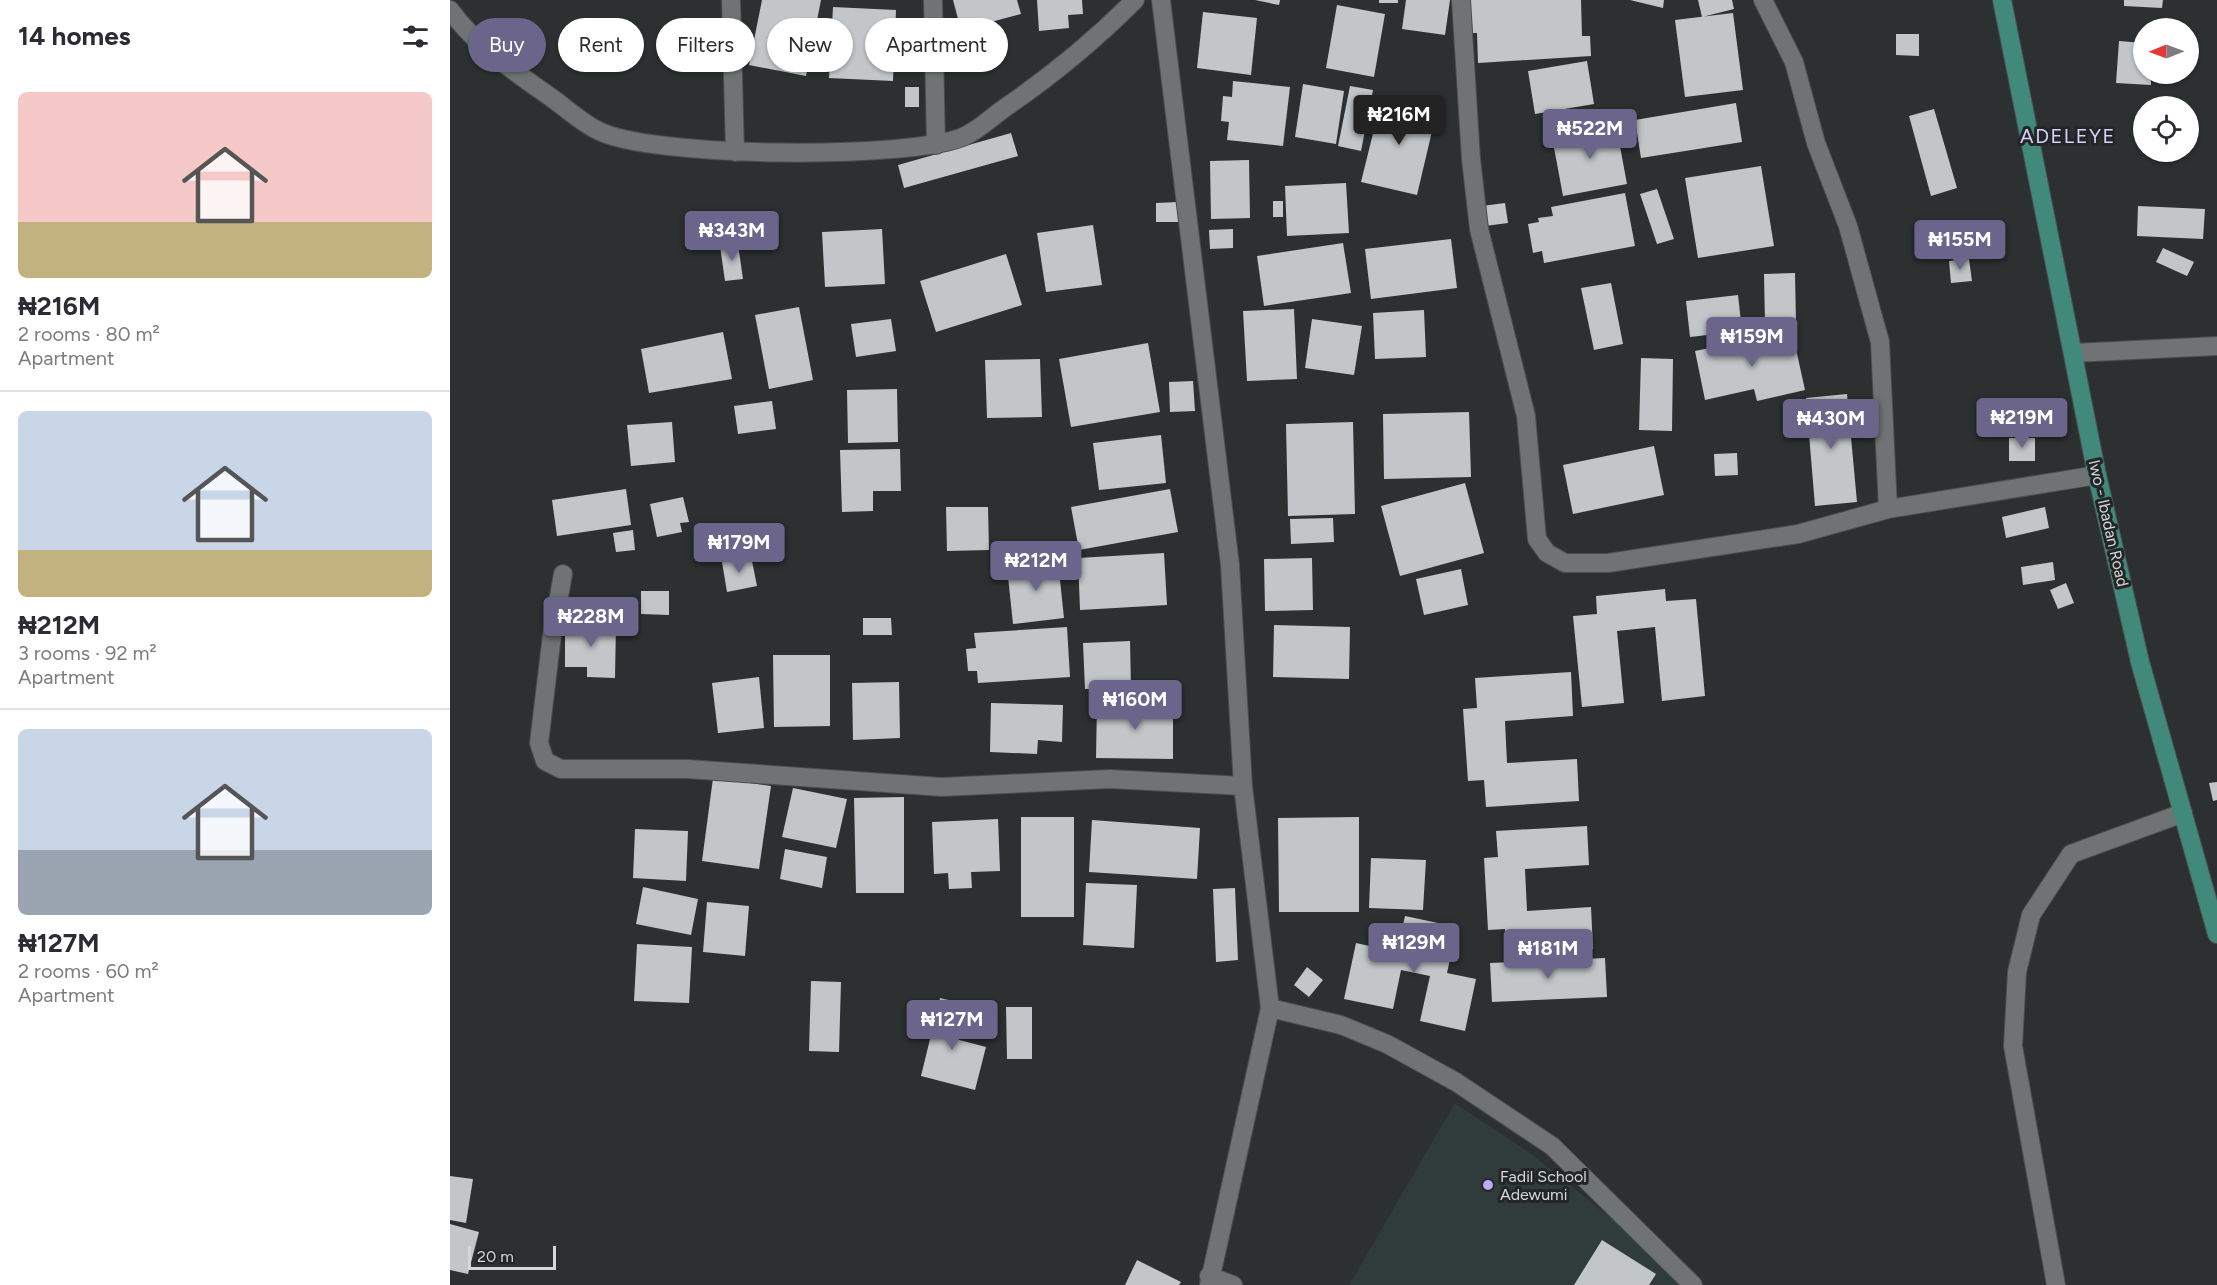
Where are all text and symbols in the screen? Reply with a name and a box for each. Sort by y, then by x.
chip: Buy [468,18,546,72]
chip: Rent [558,18,644,72]
chip: Filters [656,18,755,72]
chip: New [767,18,853,72]
chip: Apartment [865,18,1008,72]
north arrow [2133,18,2199,84]
map controls [2133,18,2199,162]
text: 14 homes [18,20,131,52]
icon: filters [399,20,432,53]
pin: ₦216M [1357,95,1441,146]
button: locate [2133,96,2199,162]
text: ₦216M [1367,102,1431,126]
pin: ₦522M [1548,109,1632,160]
text: ₦522M [1557,116,1623,140]
district label: ADELEYE [2020,124,2116,148]
icon: home [171,131,279,239]
pin: ₦343M [690,211,774,262]
text: ₦343M [699,218,765,242]
pin: ₦155M [1918,220,2002,271]
text: ₦155M [1928,227,1992,251]
text: ₦216M [18,290,100,322]
pin: ₦159M [1710,317,1794,368]
text: 2 rooms · 80 m² [18,322,160,346]
text: ₦159M [1720,324,1784,348]
text: Apartment [18,346,115,370]
pin: ₦219M [1980,398,2064,449]
pin: ₦430M [1789,399,1873,450]
text: ₦219M [1990,405,2054,429]
text: ₦430M [1797,406,1865,430]
icon: home [171,450,279,558]
street label: Iwo - Ibadan Road [2085,458,2132,588]
pin: ₦179M [697,523,781,574]
text: ₦179M [708,530,770,554]
pin: ₦212M [994,541,1078,592]
text: ₦212M [1004,548,1068,572]
pin: ₦228M [549,597,633,648]
text: ₦228M [558,604,624,628]
text: ₦212M [18,609,100,641]
text: 3 rooms · 92 m² [18,641,157,665]
text: Apartment [18,665,115,689]
pin: ₦160M [1093,680,1177,731]
text: ₦160M [1103,687,1167,711]
icon: home [171,768,279,876]
pin: ₦129M [1372,923,1456,974]
text: ₦127M [18,927,100,959]
pin: ₦181M [1506,929,1590,980]
text: ₦129M [1382,930,1446,954]
text: ₦181M [1518,936,1578,960]
text: 2 rooms · 60 m² [18,959,159,983]
text: Apartment [18,983,115,1007]
pin: ₦127M [910,1000,994,1051]
text: ₦127M [921,1007,983,1031]
place label: Fadil School Adewumi [1500,1167,1587,1204]
marker: Fadil School Adewumi [1481,1178,1495,1192]
scale bar [468,1243,556,1270]
text: 20 m [477,1247,514,1266]

